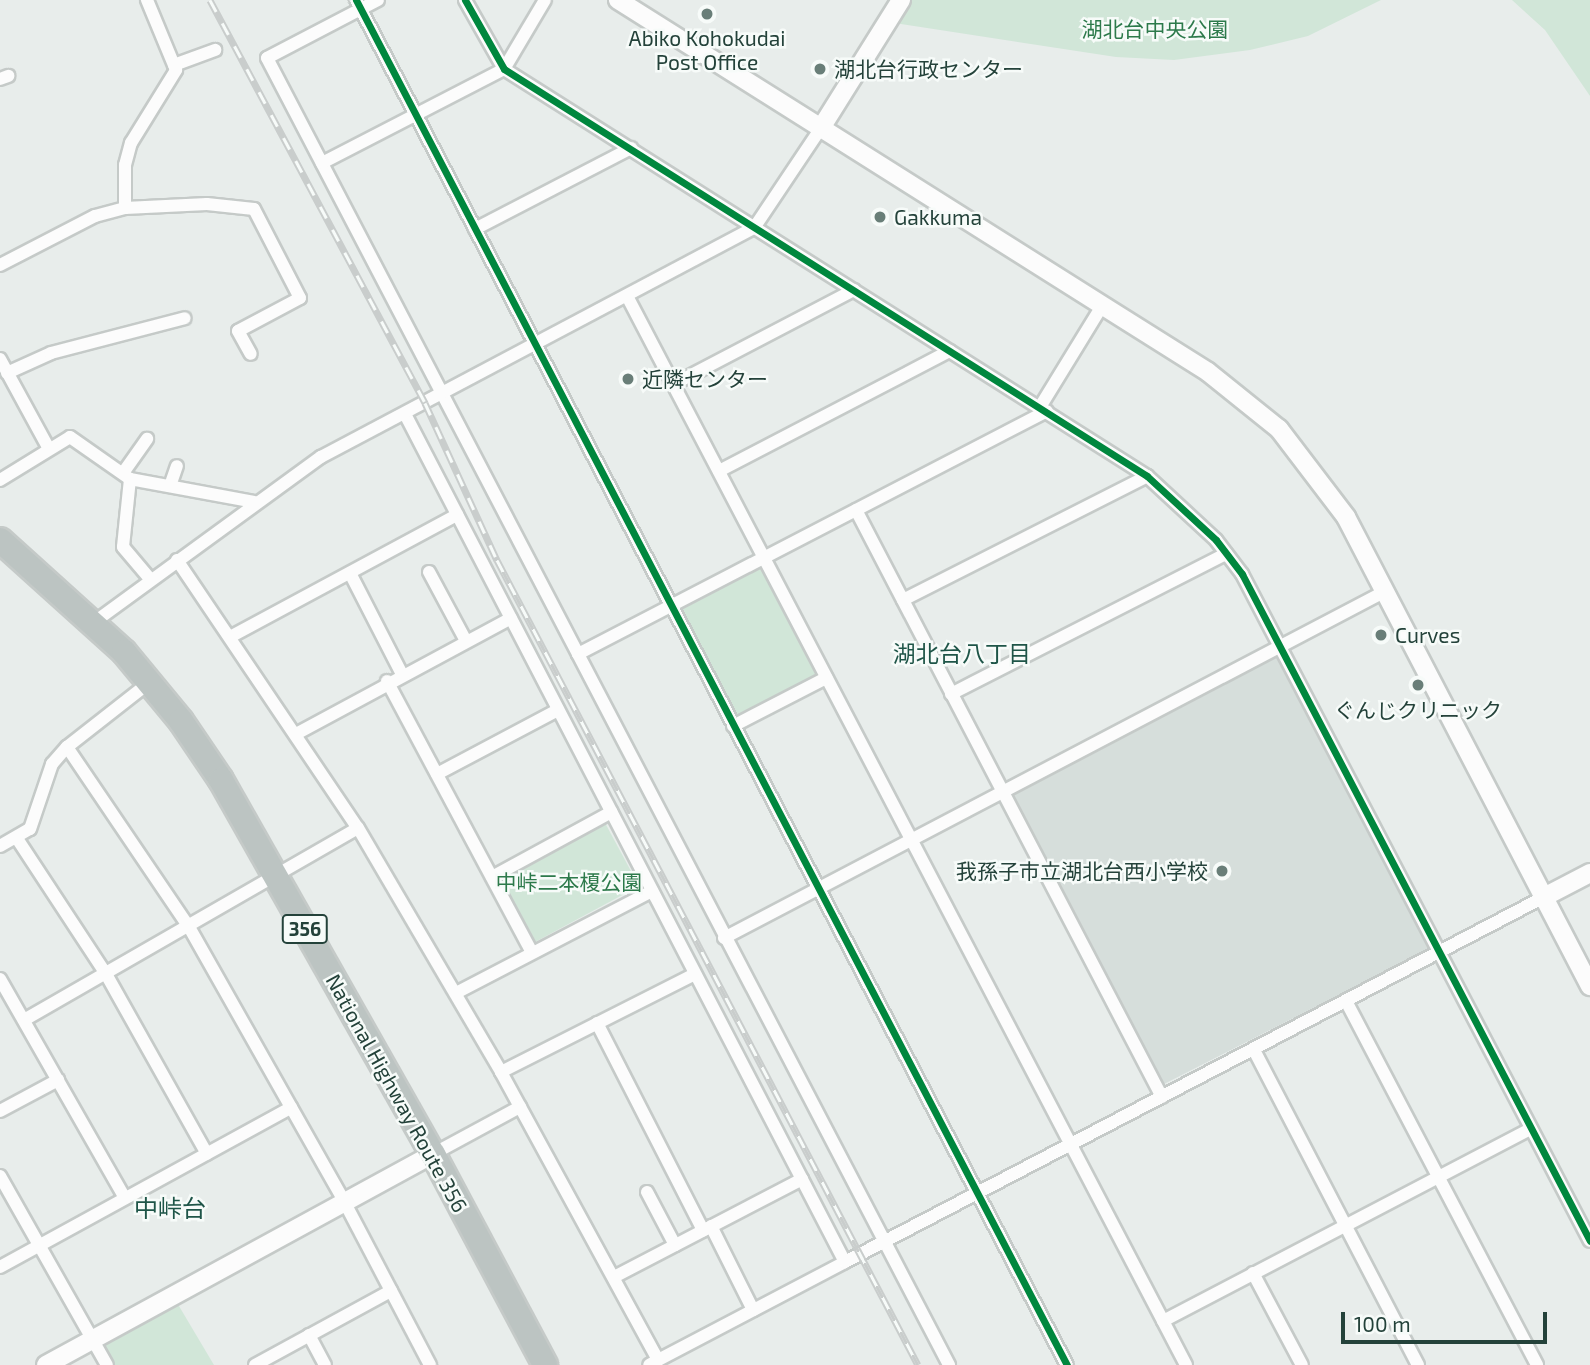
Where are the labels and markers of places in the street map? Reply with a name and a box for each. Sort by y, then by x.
marker: Abiko Kohokudai Post Office [699,6,715,22]
place label: Abiko Kohokudai Post Office [629,25,785,75]
place label: 湖北台行政センター [834,56,1023,82]
marker: 湖北台行政センター [812,61,828,77]
place label: Gakkuma [894,204,982,230]
marker: Gakkuma [872,209,888,225]
place label: 近隣センター [642,366,768,392]
marker: 近隣センター [620,371,636,387]
place label: Curves [1395,622,1460,648]
marker: Curves [1373,627,1389,643]
marker: ぐんじクリニック [1408,675,1428,695]
place label: ぐんじクリニック [1334,697,1502,723]
place label: 我孫子市立湖北台西小学校 [956,858,1208,884]
marker: 我孫子市立湖北台西小学校 [1214,863,1230,879]

